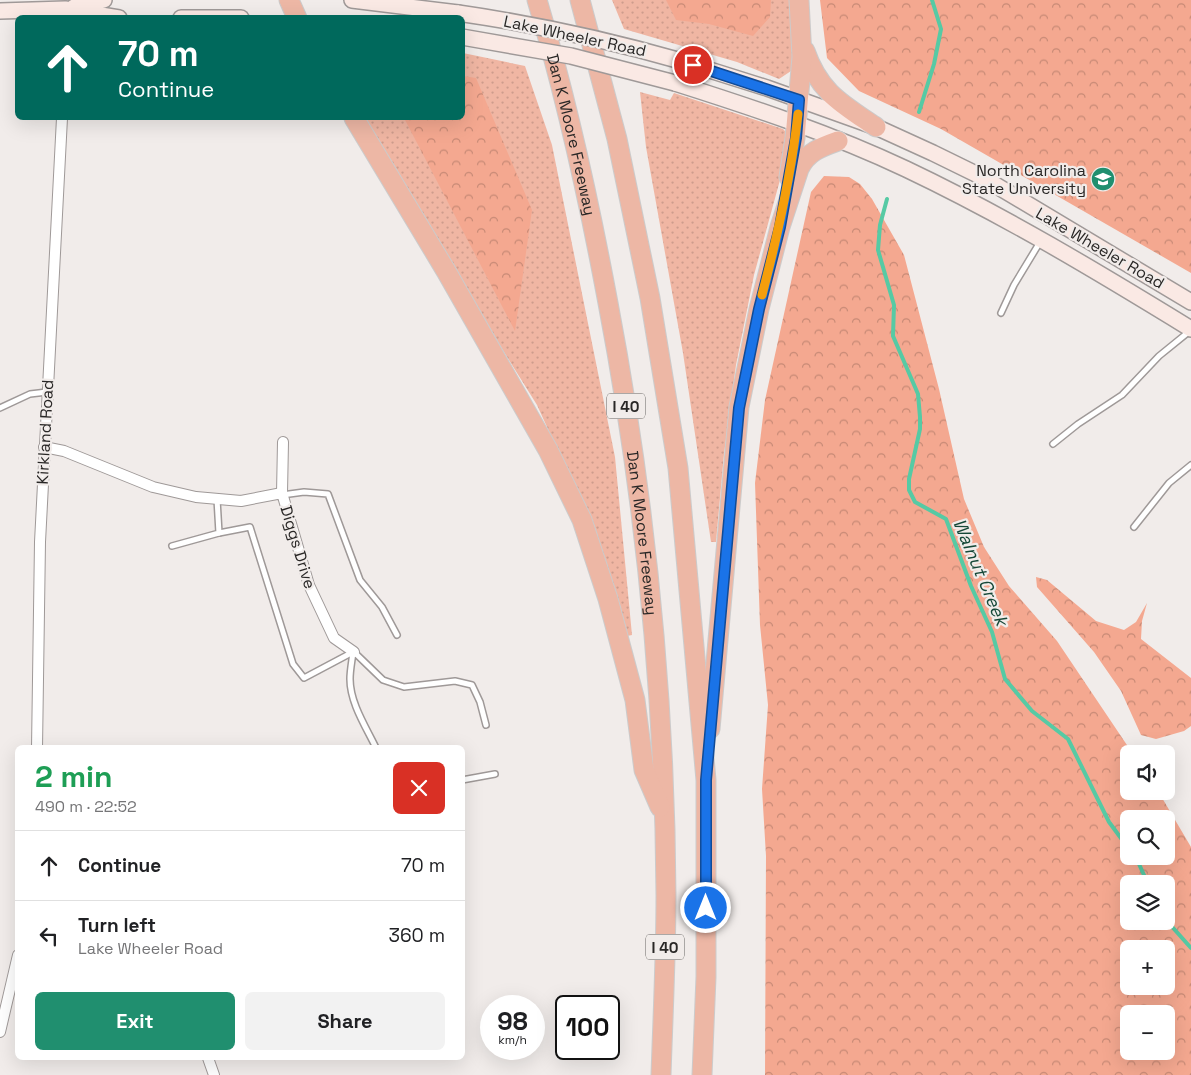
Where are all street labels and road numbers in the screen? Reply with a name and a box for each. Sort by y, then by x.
street label: Lake Wheeler Road [502,11,648,61]
street label: Dan K Moore Freeway [542,51,601,217]
street label: Lake Wheeler Road [1032,203,1168,293]
street label: Kirkland Road [32,379,58,485]
road number: I 40 [607,394,645,418]
street label: Dan K Moore Freeway [622,449,663,616]
street label: Diggs Drive [275,503,321,591]
road number: I 40 [646,934,684,960]

